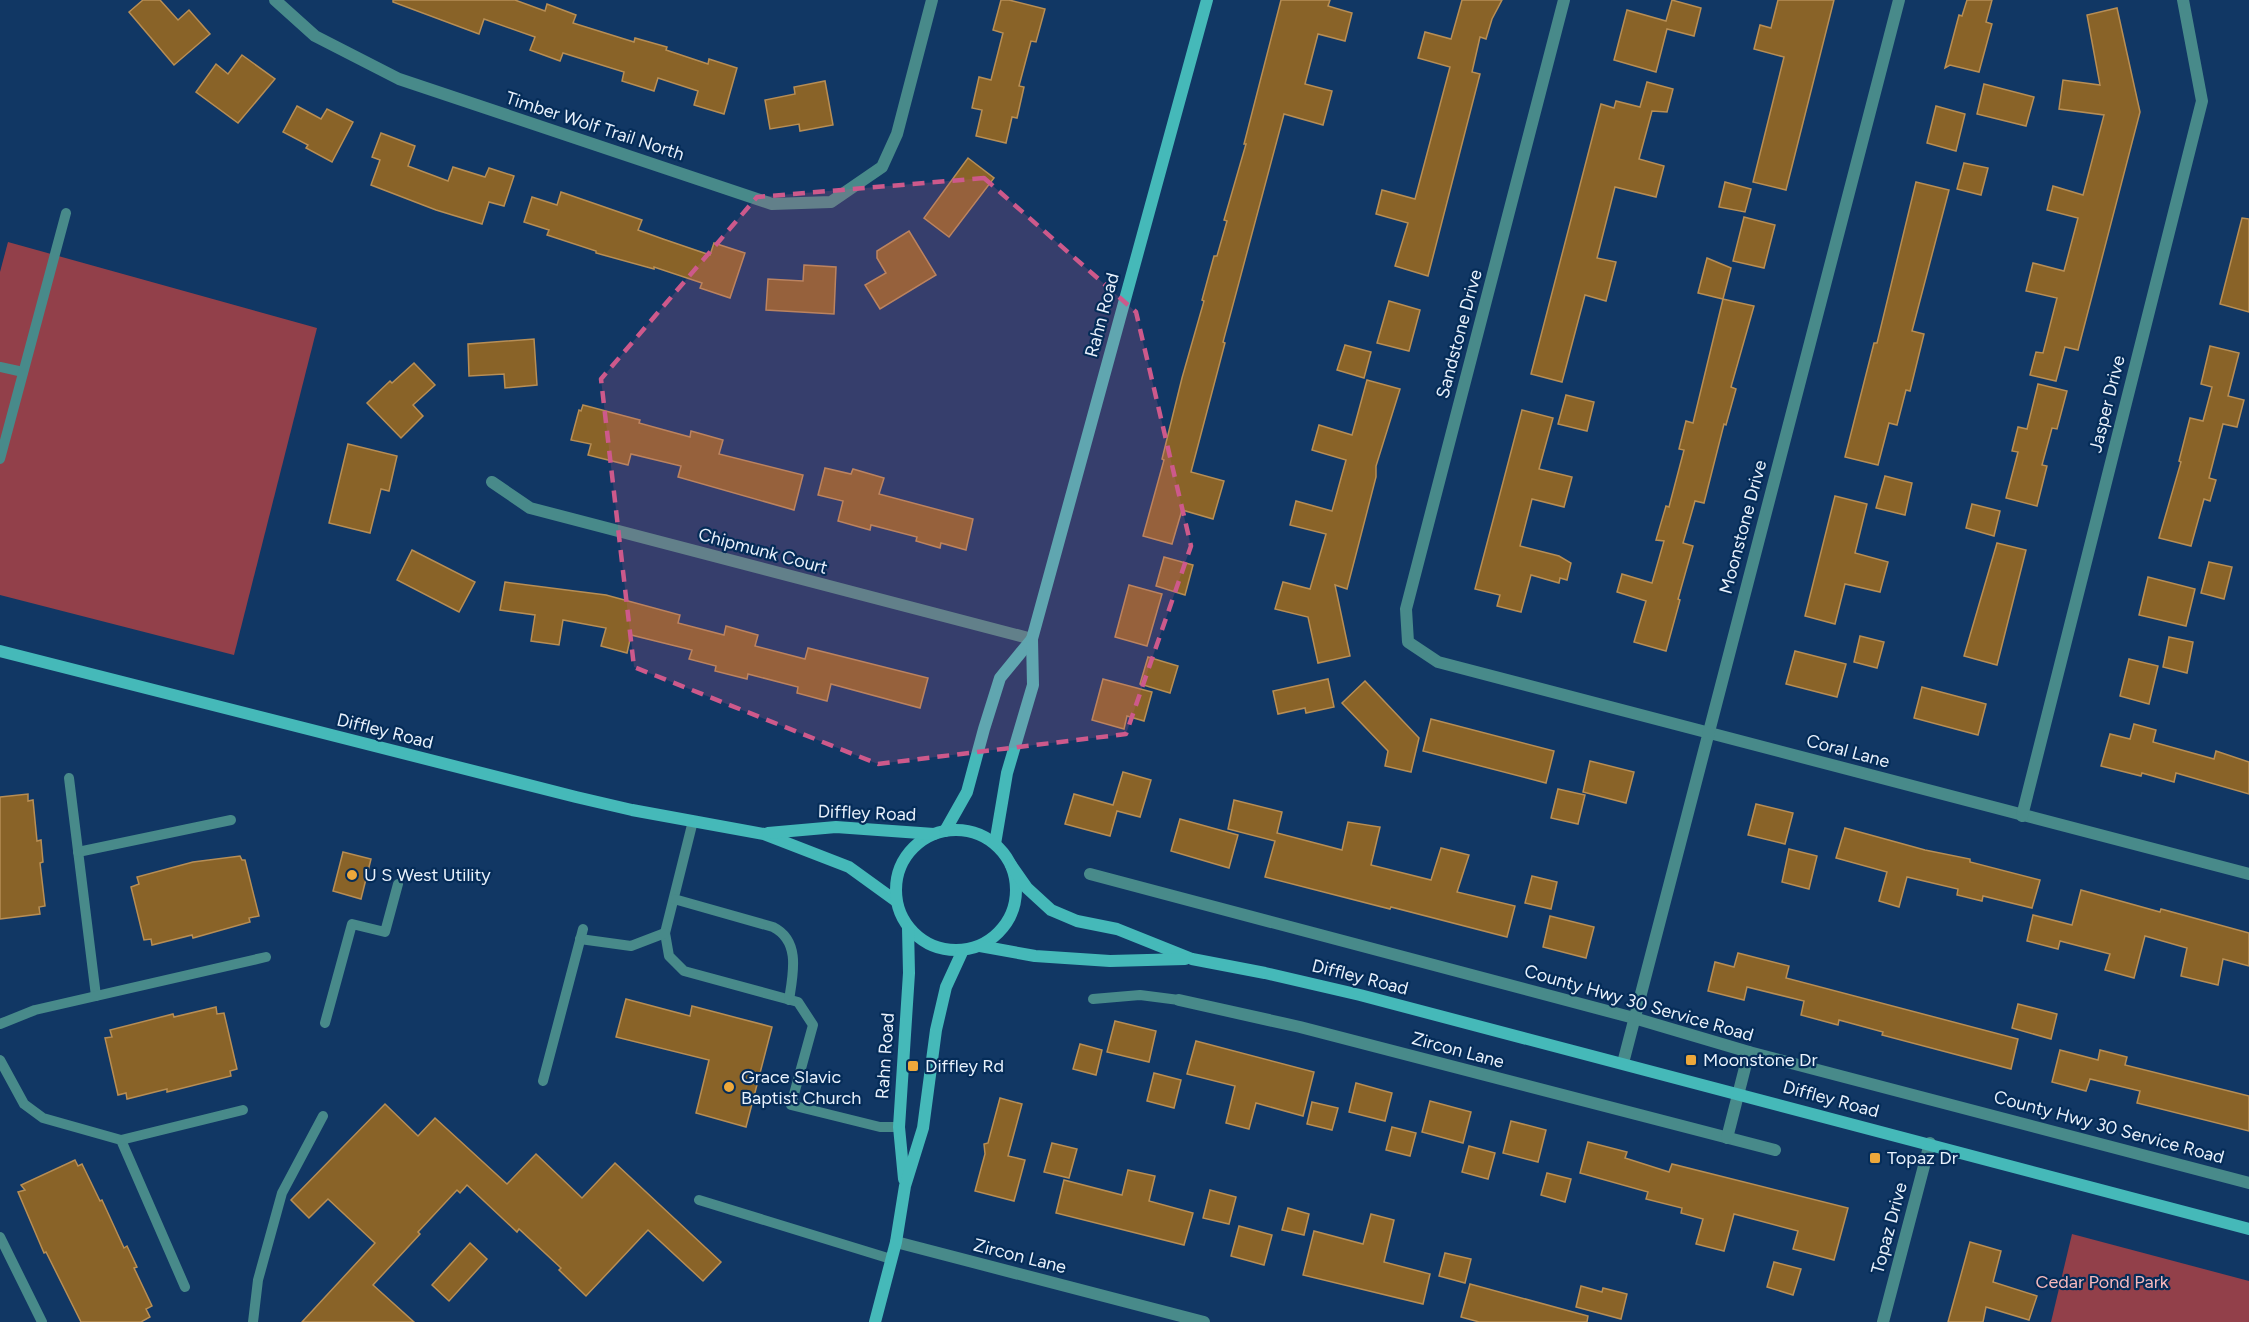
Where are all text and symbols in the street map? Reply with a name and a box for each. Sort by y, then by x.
street label: Timber Wolf Trail North [503,87,687,165]
street label: Sandstone Drive [1431,267,1487,401]
street label: Rahn Road [1080,270,1124,360]
street label: Jasper Drive [2084,353,2130,455]
street label: Moonstone Drive [1715,457,1771,596]
street label: Chipmunk Court [696,523,830,579]
street label: Diffley Road [334,708,436,754]
street label: Coral Lane [1804,729,1892,773]
street label: Diffley Road [817,800,917,826]
place label: U S West Utility [364,864,491,886]
marker: U S West Utility [345,868,359,882]
street label: Diffley Road [1309,954,1411,1000]
street label: County Hwy 30 Service Road [1522,960,1756,1046]
street label: Rahn Road [871,1012,899,1100]
street label: Zircon Lane [1409,1027,1507,1073]
place label: Moonstone Dr [1703,1049,1818,1071]
marker: Moonstone Dr [1684,1053,1698,1067]
place label: Diffley Rd [925,1055,1004,1077]
marker: Diffley Rd [906,1059,920,1073]
place label: Grace Slavic Baptist Church [741,1066,861,1109]
street label: Diffley Road [1780,1076,1882,1122]
marker: Grace Slavic Baptist Church [722,1080,736,1094]
street label: County Hwy 30 Service Road [1991,1086,2227,1168]
place label: Topaz Dr [1887,1147,1958,1169]
marker: Topaz Dr [1868,1151,1882,1165]
street label: Topaz Drive [1866,1180,1912,1276]
street label: Zircon Lane [971,1234,1069,1278]
park label: Cedar Pond Park [2035,1271,2169,1293]

